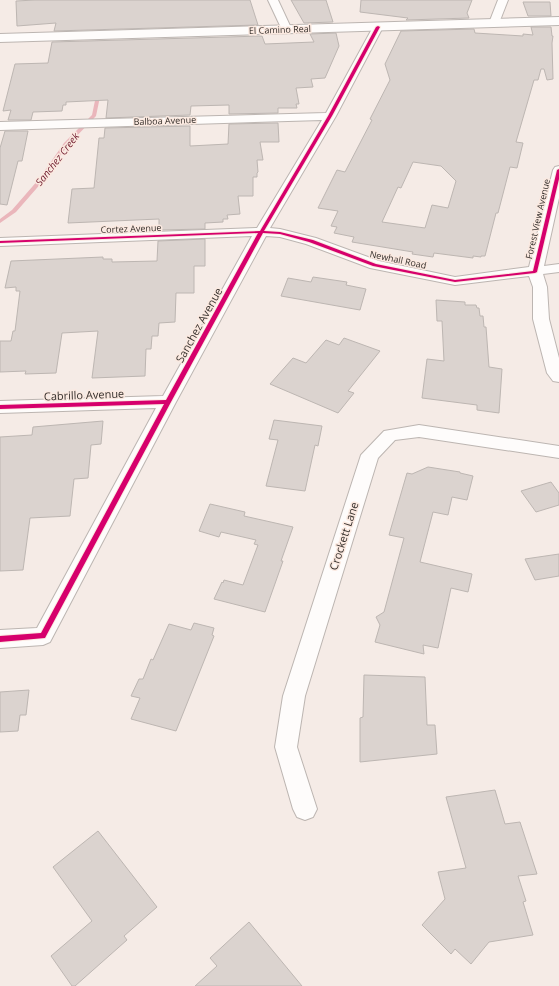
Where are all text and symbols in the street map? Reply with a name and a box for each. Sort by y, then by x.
street label: El Camino Real [249,22,311,37]
street label: Balboa Avenue [133,113,197,128]
water label: Sanchez Creek [32,129,83,188]
street label: Forest View Avenue [522,177,553,260]
street label: Cortez Avenue [100,221,162,236]
street label: Newhall Road [369,247,428,272]
street label: Sanchez Avenue [172,285,225,365]
street label: Cabrillo Avenue [44,386,124,403]
street label: Crockett Lane [325,500,362,572]

